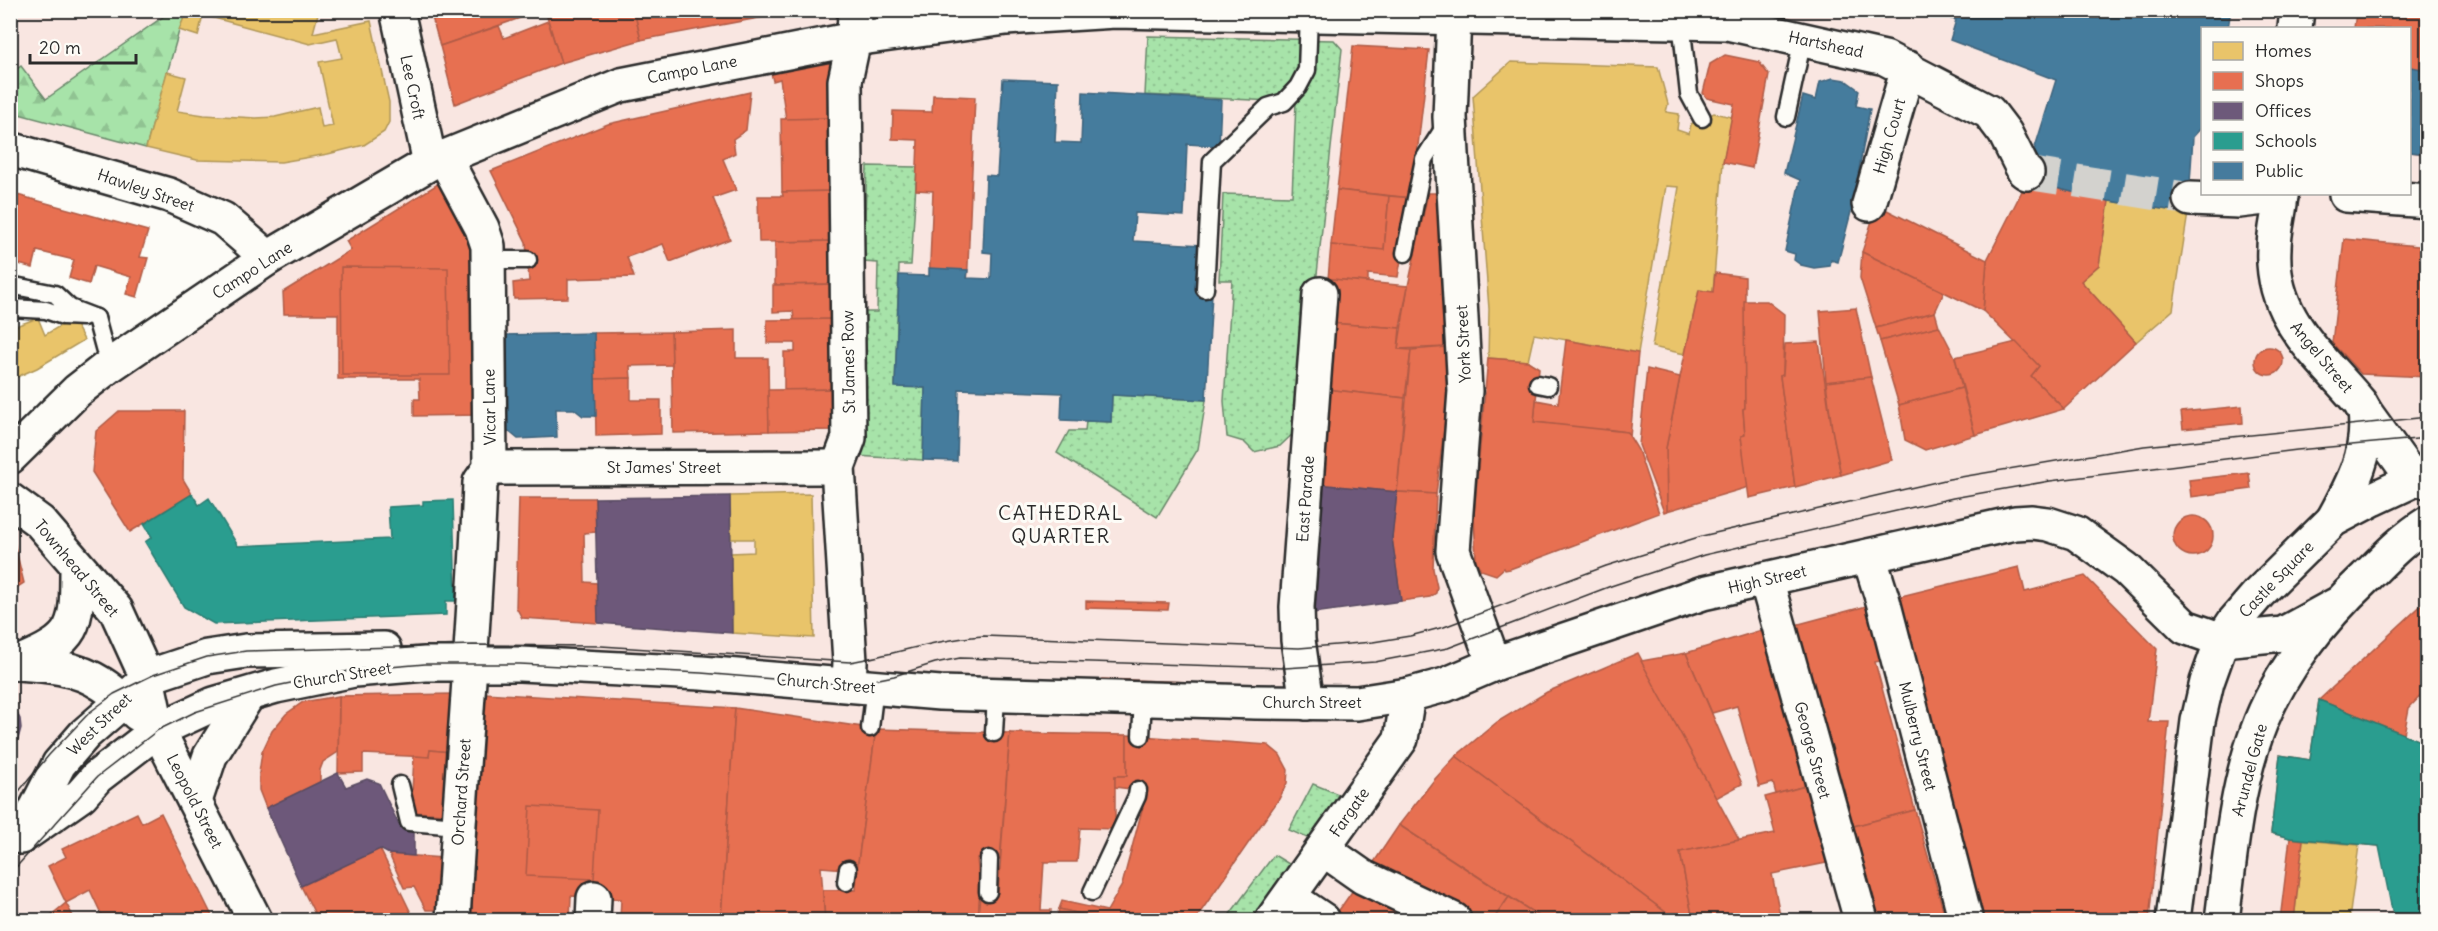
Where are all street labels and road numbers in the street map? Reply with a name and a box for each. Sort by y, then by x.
street label: Hartshead [1787,26,1865,62]
street label: Campo Lane [645,50,739,88]
street label: Lee Croft [396,53,430,122]
street label: High Court [1869,95,1909,176]
street label: Hawley Street [95,164,198,216]
street label: Campo Lane [208,237,296,303]
street label: York Street [1451,304,1475,383]
street label: St James' Row [837,310,859,414]
street label: Angel Street [2286,317,2358,397]
street label: Vicar Lane [478,368,500,446]
street label: East Parade [1292,455,1318,543]
street label: St James' Street [607,457,722,477]
street label: Townhead Street [30,515,124,621]
street label: Castle Square [2234,536,2318,622]
street label: High Street [1726,560,1809,598]
street label: Church Street [291,657,393,693]
street label: Church Street [776,669,877,697]
street label: Mulberry Street [1895,679,1941,793]
street label: West Street [63,688,136,760]
street label: Church Street [1262,692,1362,712]
street label: George Street [1790,699,1836,801]
street label: Arundel Gate [2227,721,2271,819]
street label: Orchard Street [447,737,475,846]
street label: Leopold Street [163,750,228,852]
street label: Fargate [1325,783,1373,841]

